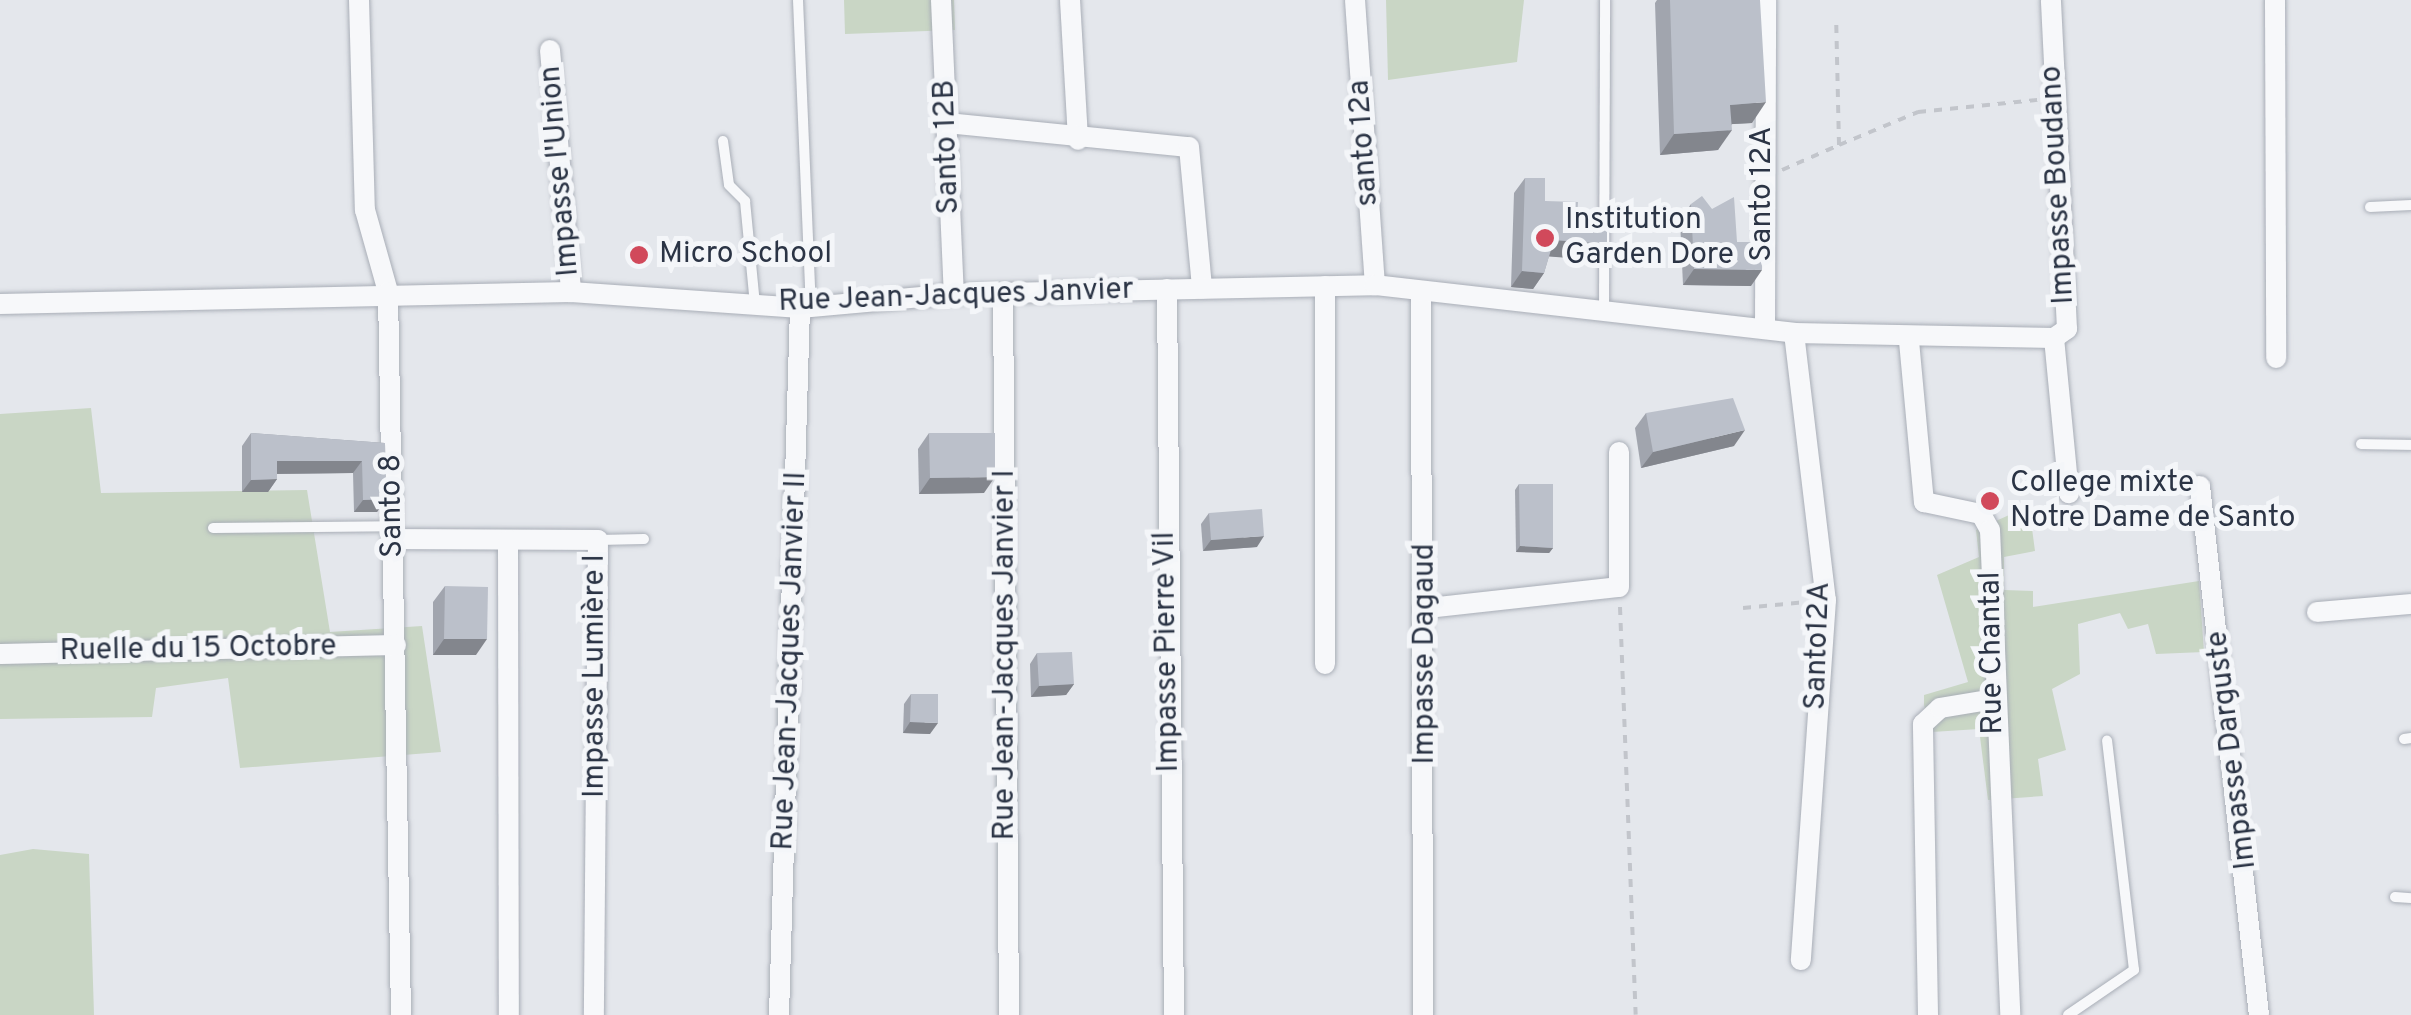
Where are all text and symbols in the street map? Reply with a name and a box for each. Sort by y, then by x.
street label: Impasse l'Union [534,64,588,278]
street label: Impasse Boudano [2035,65,2083,305]
street label: Santo 12B [928,79,968,215]
street label: santo 12a [1343,79,1387,207]
street label: Santo 12A [1745,126,1781,262]
place label: Institution Garden Dore [1565,203,1734,274]
marker: Institution Garden Dore [1534,227,1556,249]
place label: Micro School [659,237,832,273]
marker: Micro School [628,244,650,266]
street label: Rue Jean-Jacques Janvier [778,273,1134,321]
street label: Santo 8 [374,454,412,558]
place label: College mixte Notre Dame de Santo [2010,466,2296,536]
street label: Rue Jean-Jacques Janvier I [988,470,1024,840]
street label: Rue Jean-Jacques Janvier II [766,471,816,851]
marker: College mixte Notre Dame de Santo [1979,490,2001,512]
street label: Impasse Pierre Vil [1148,531,1188,773]
street label: Impasse Dagaud [1408,543,1444,765]
street label: Impasse Lumière I [578,554,614,798]
street label: Rue Chantal [1974,571,2012,735]
street label: Santo12A [1799,581,1839,711]
street label: Impasse Darguste [2200,629,2266,871]
street label: Ruelle du 15 Octobre [59,630,337,670]

